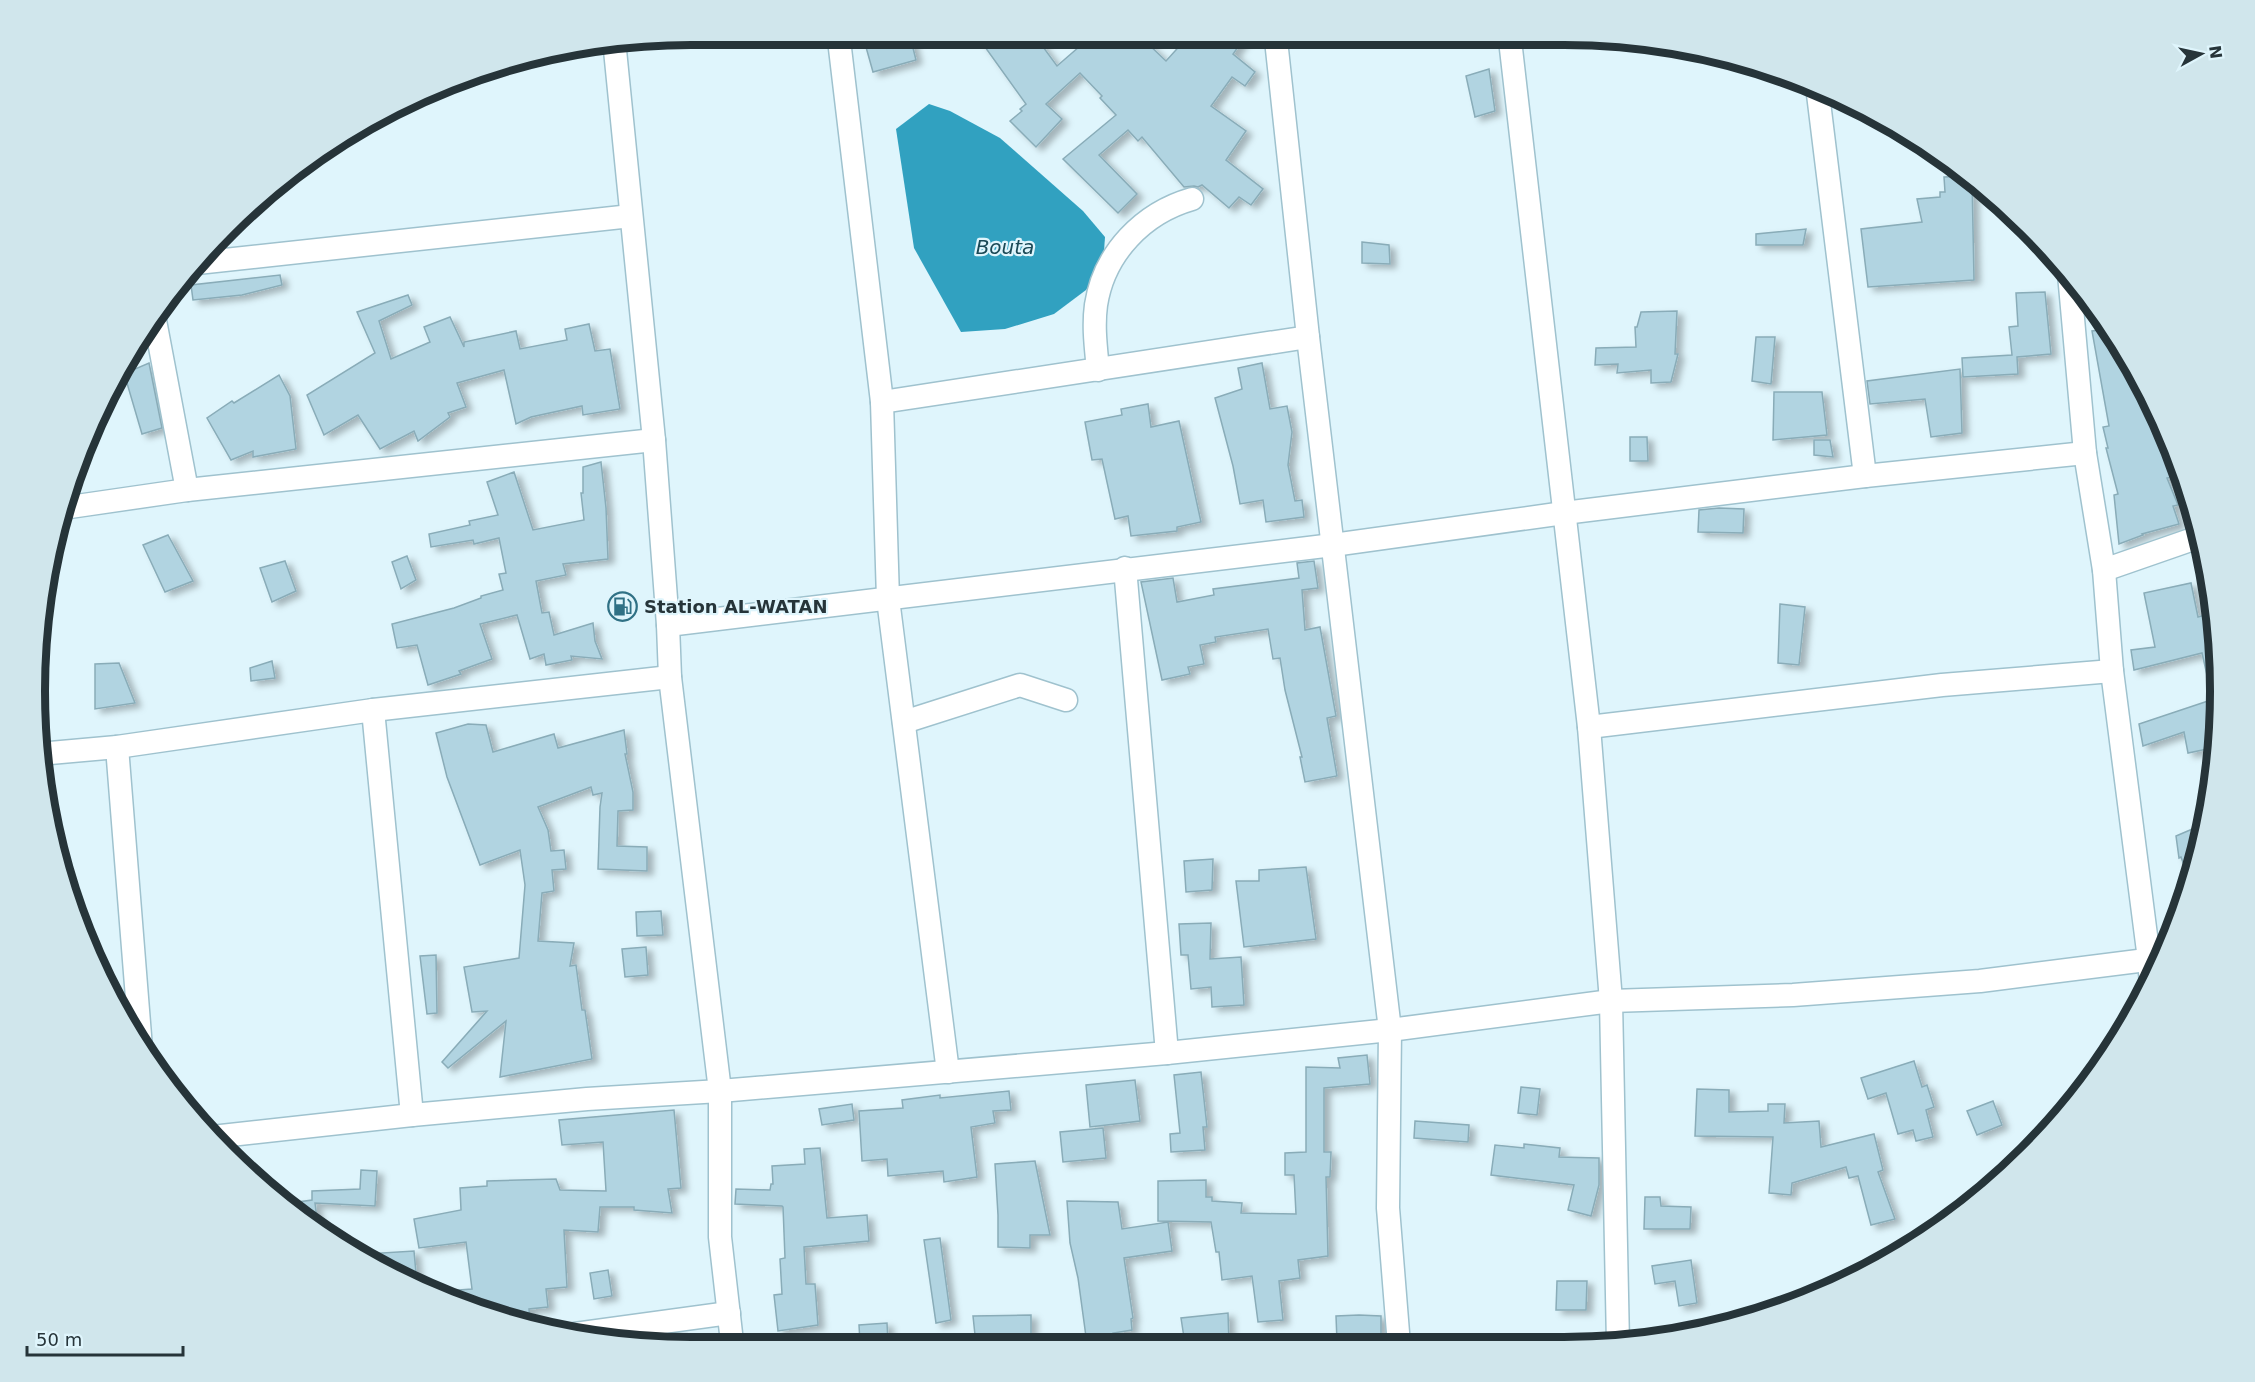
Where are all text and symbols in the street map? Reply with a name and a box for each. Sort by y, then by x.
north arrow [2171,24,2231,84]
text: N [2205,44,2226,60]
water label: Bouta [976,235,1034,259]
fuel station icon: Station AL-WATAN [607,590,639,622]
place label: Station AL-WATAN [644,596,827,617]
scale bar [27,1319,183,1357]
text: 50 m [36,1329,82,1350]

